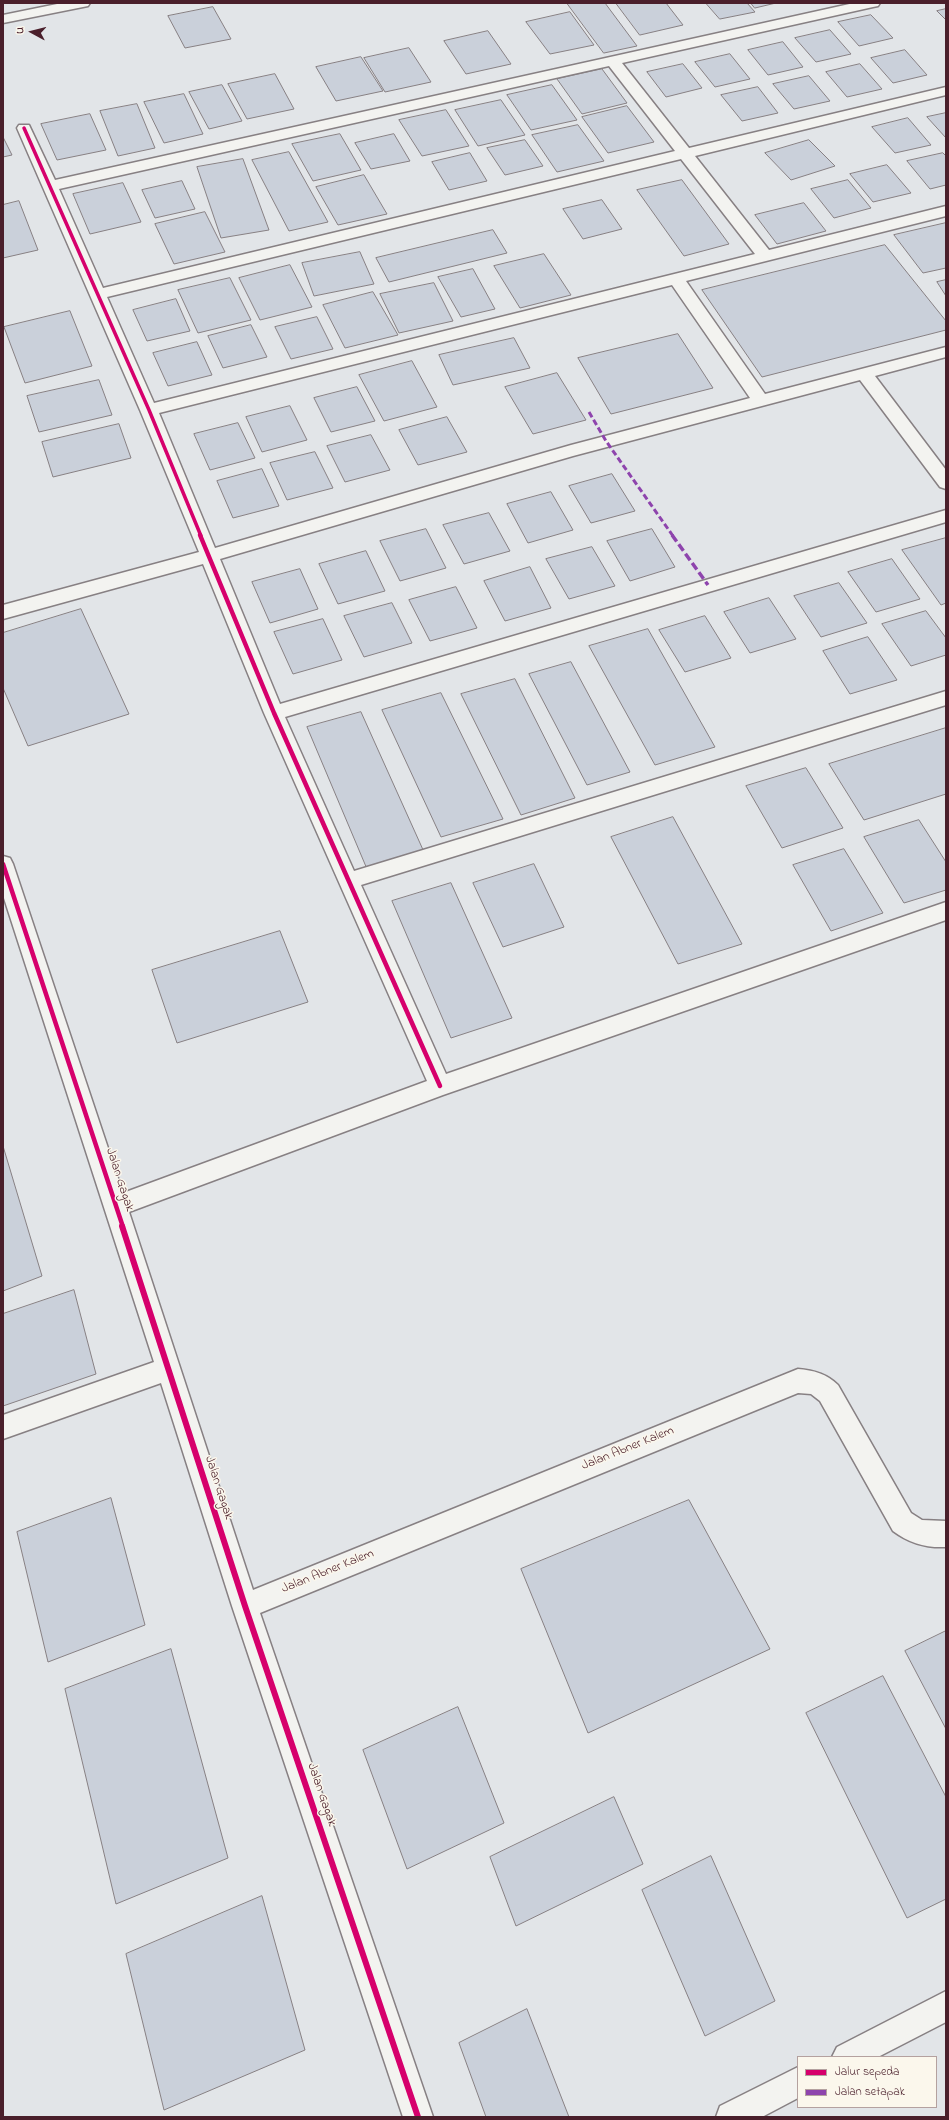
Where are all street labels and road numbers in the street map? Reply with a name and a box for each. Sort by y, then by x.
street label: Jalan Gagak [101,1146,137,1214]
street label: Jalan Abner Kalem [580,1423,676,1475]
street label: Jalan Gagak [200,1454,236,1522]
street label: Jalan Abner Kalem [280,1546,376,1598]
street label: Jalan Gagak [303,1761,339,1829]

